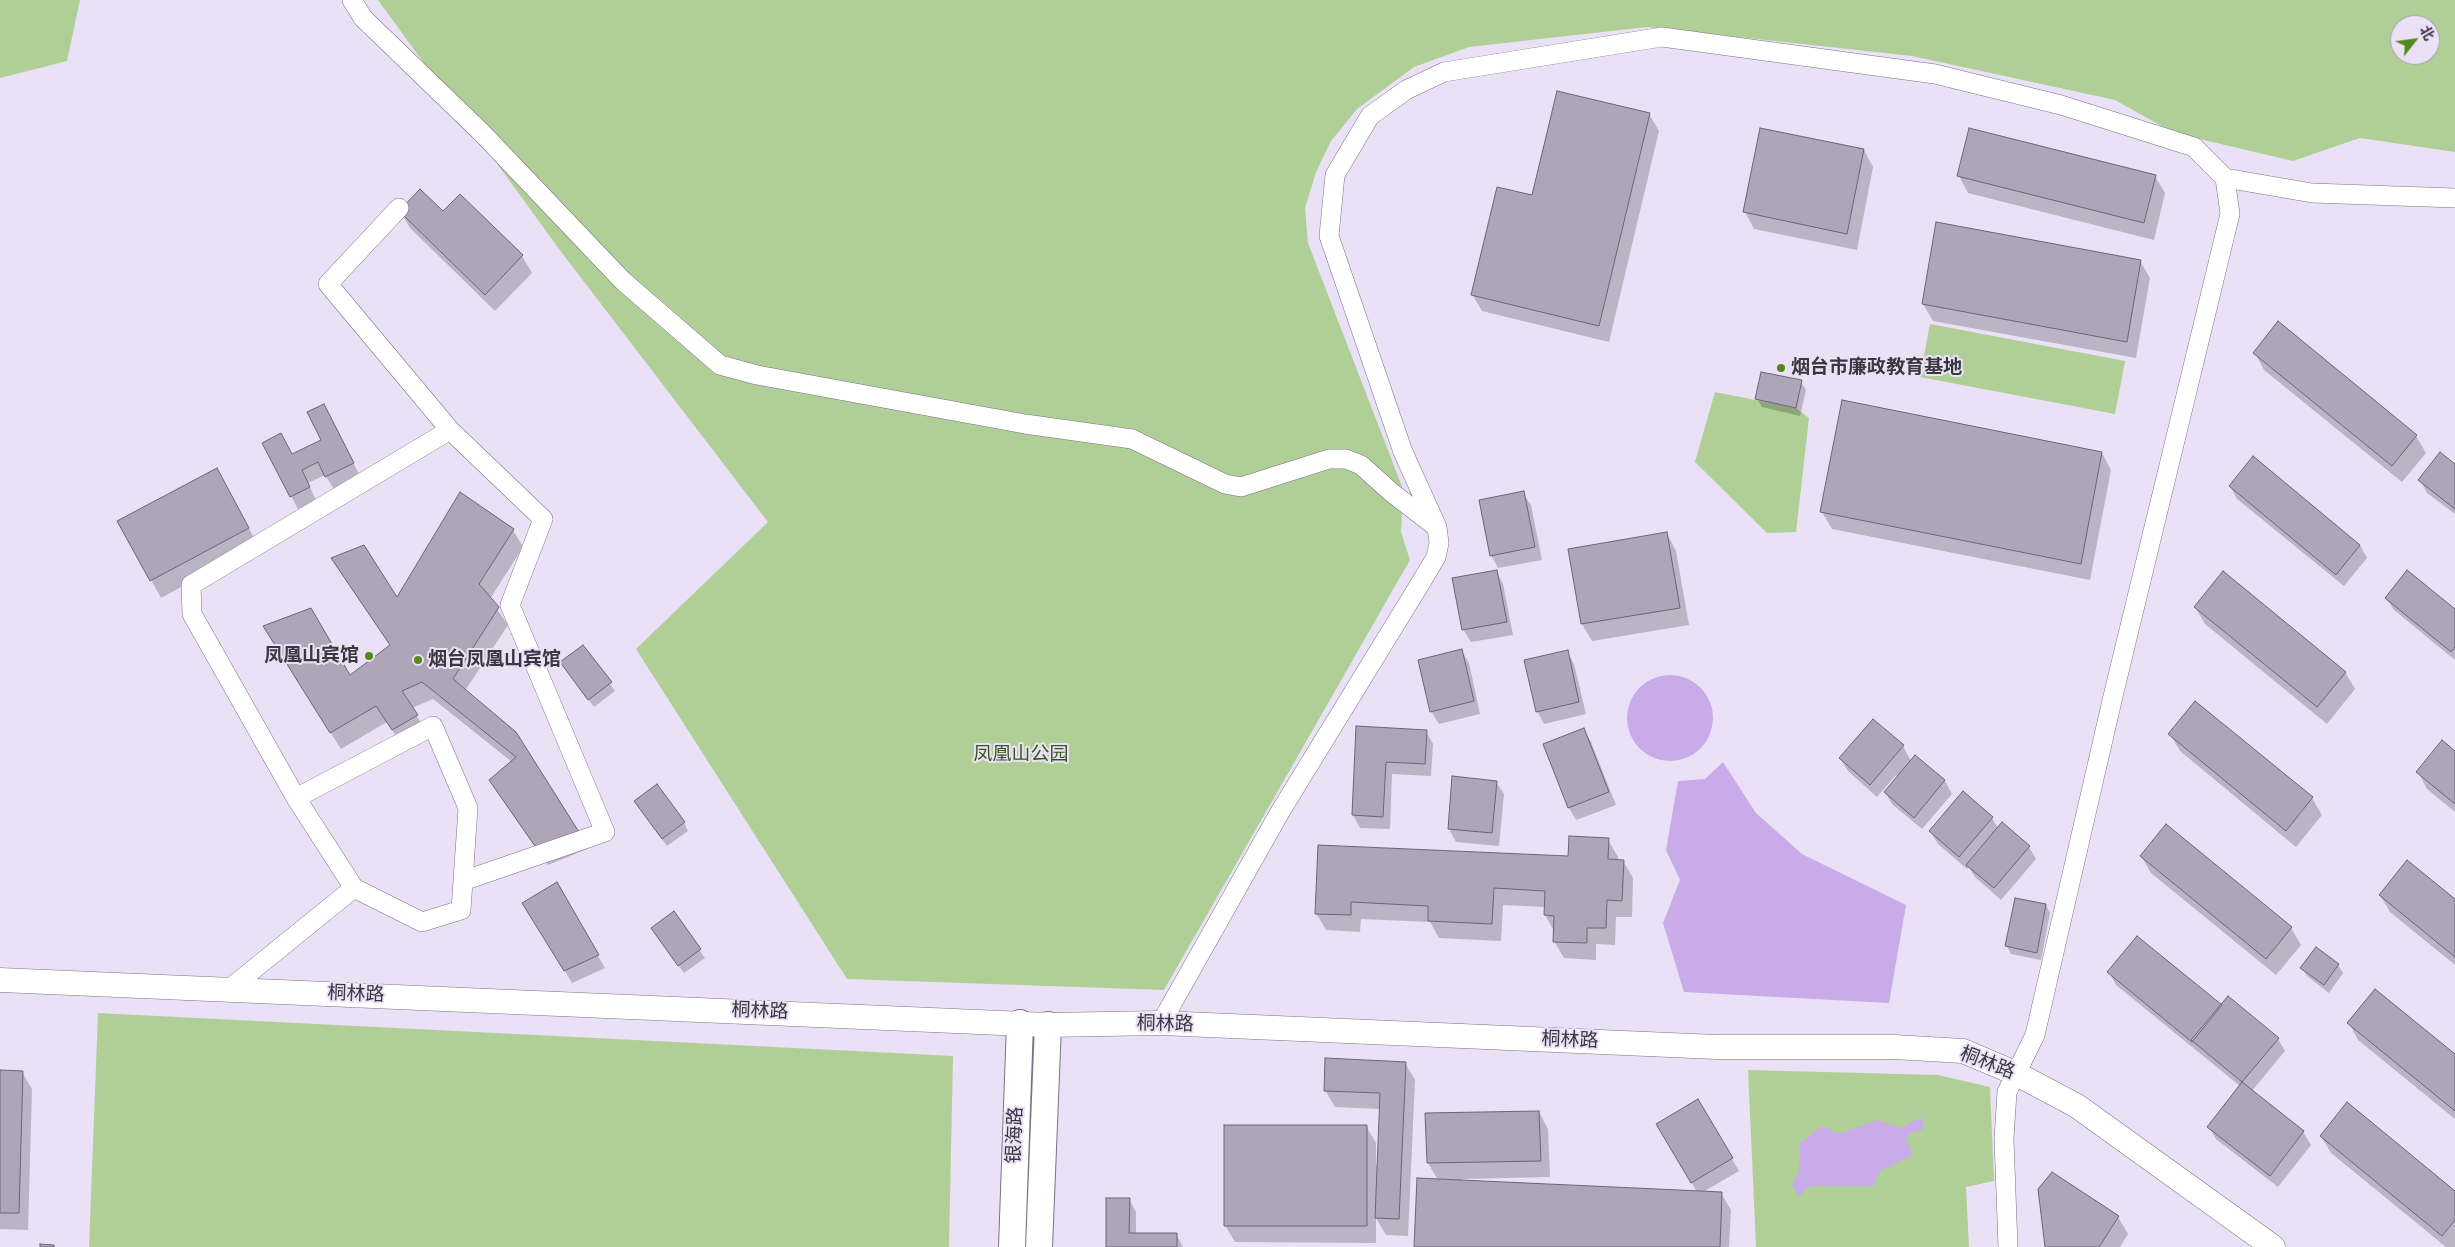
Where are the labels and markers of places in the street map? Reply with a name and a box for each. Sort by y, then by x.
place label: 烟台市廉政教育基地 [1791,357,1962,379]
marker: 烟台市廉政教育基地 [1775,362,1787,374]
place label: 凤凰山宾馆 [264,645,359,667]
place label: 烟台凤凰山宾馆 [428,649,561,671]
marker: 凤凰山宾馆 [363,650,375,662]
marker: 烟台凤凰山宾馆 [412,654,424,666]

